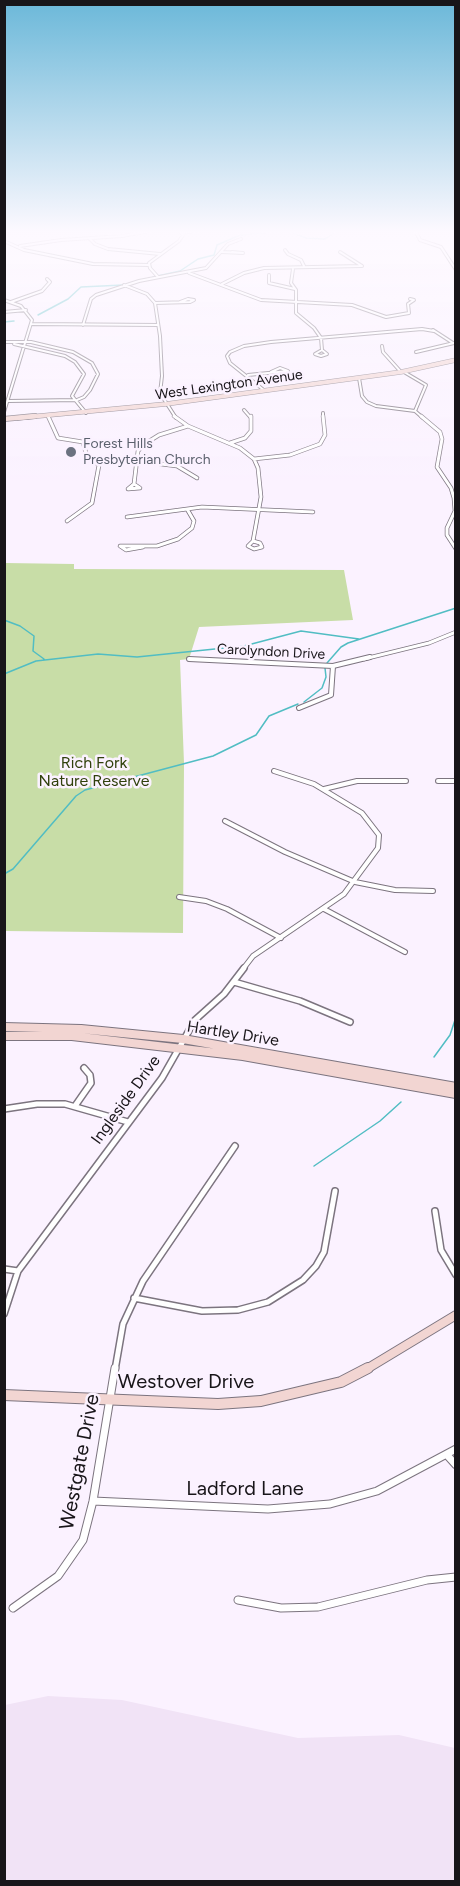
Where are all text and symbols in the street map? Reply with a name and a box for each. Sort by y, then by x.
street label: West Lexington Avenue [154,366,304,404]
place label: Forest Hills Presbyterian Church [83,436,210,468]
marker: Forest Hills Presbyterian Church [64,445,78,459]
street label: Carolyndon Drive [216,641,326,663]
park label: Rich Fork Nature Reserve [39,753,149,791]
street label: Hartley Drive [186,1017,280,1051]
street label: Ingleside Drive [87,1052,165,1148]
street label: Westover Drive [118,1370,254,1394]
street label: Westgate Drive [55,1392,105,1532]
street label: Ladford Lane [186,1477,304,1501]

